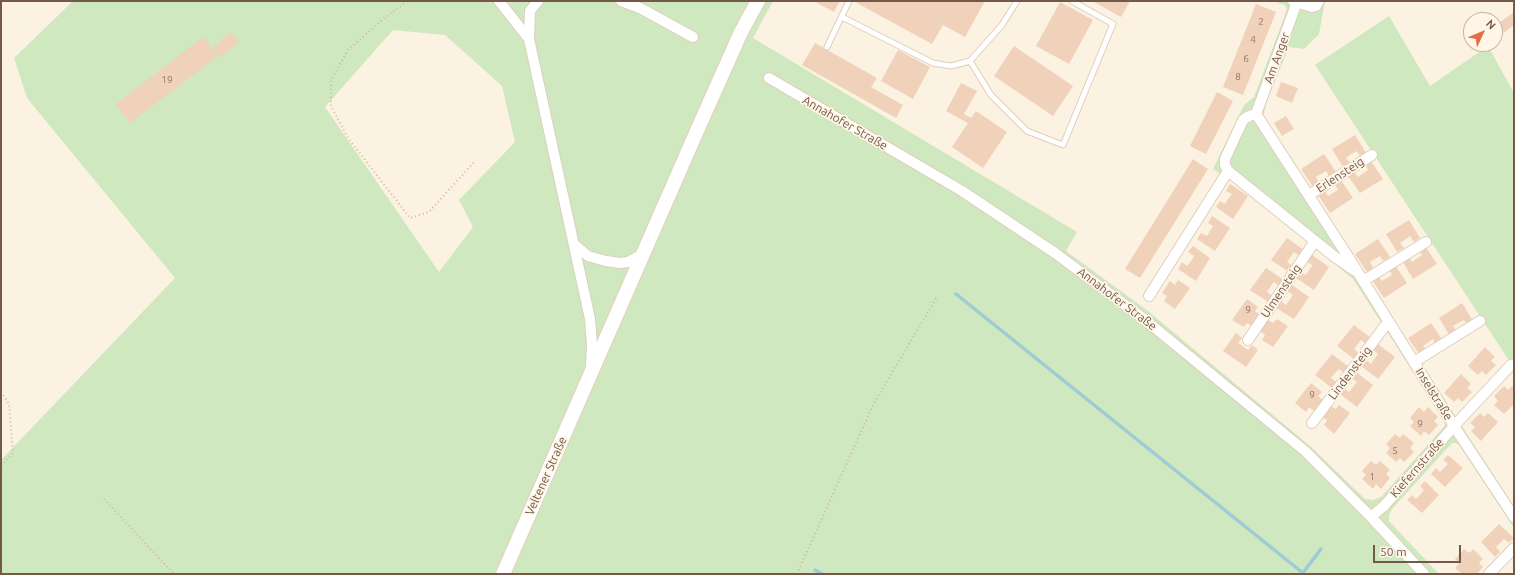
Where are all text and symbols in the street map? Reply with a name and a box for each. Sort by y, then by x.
north arrow [1463,12,1503,52]
house number: 2 [1258,16,1264,28]
text: N [1484,17,1498,31]
street label: Am Anger [1261,30,1293,86]
house number: 4 [1250,34,1256,46]
house number: 6 [1243,53,1249,65]
house number: 8 [1235,71,1241,83]
house number: 19 [161,74,173,86]
street label: Annahofer Straße [800,93,890,153]
street label: Erlensteig [1313,154,1367,196]
street label: Ulmensteig [1258,261,1304,321]
street label: Annahofer Straße [1074,264,1160,334]
house number: 9 [1245,304,1251,316]
street label: Lindensteig [1325,344,1375,402]
street label: Inselstraße [1412,365,1456,423]
house number: 9 [1309,389,1315,401]
house number: 9 [1417,418,1423,430]
street label: Veltener Straße [522,434,570,518]
street label: Kiefernstraße [1387,435,1447,501]
house number: 5 [1392,445,1398,457]
house number: 1 [1369,471,1375,483]
scale bar [1375,537,1463,563]
text: 50 m [1380,545,1407,558]

